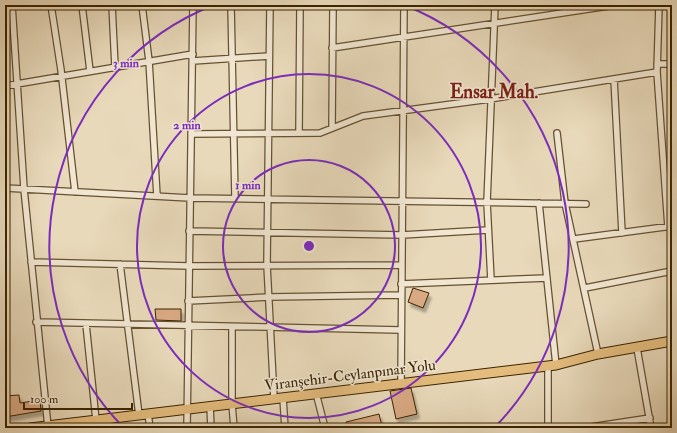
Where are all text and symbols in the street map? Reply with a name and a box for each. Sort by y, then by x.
text: 3 min [113,56,140,71]
district label: Ensar Mah. [450,80,539,104]
text: 2 min [173,118,201,133]
text: 1 min [235,178,262,193]
centre of rings [302,239,316,253]
street label: Viranşehir-Ceylanpınar Yolu [263,356,437,396]
scale bar [24,385,132,411]
text: 100 m [30,392,59,407]

